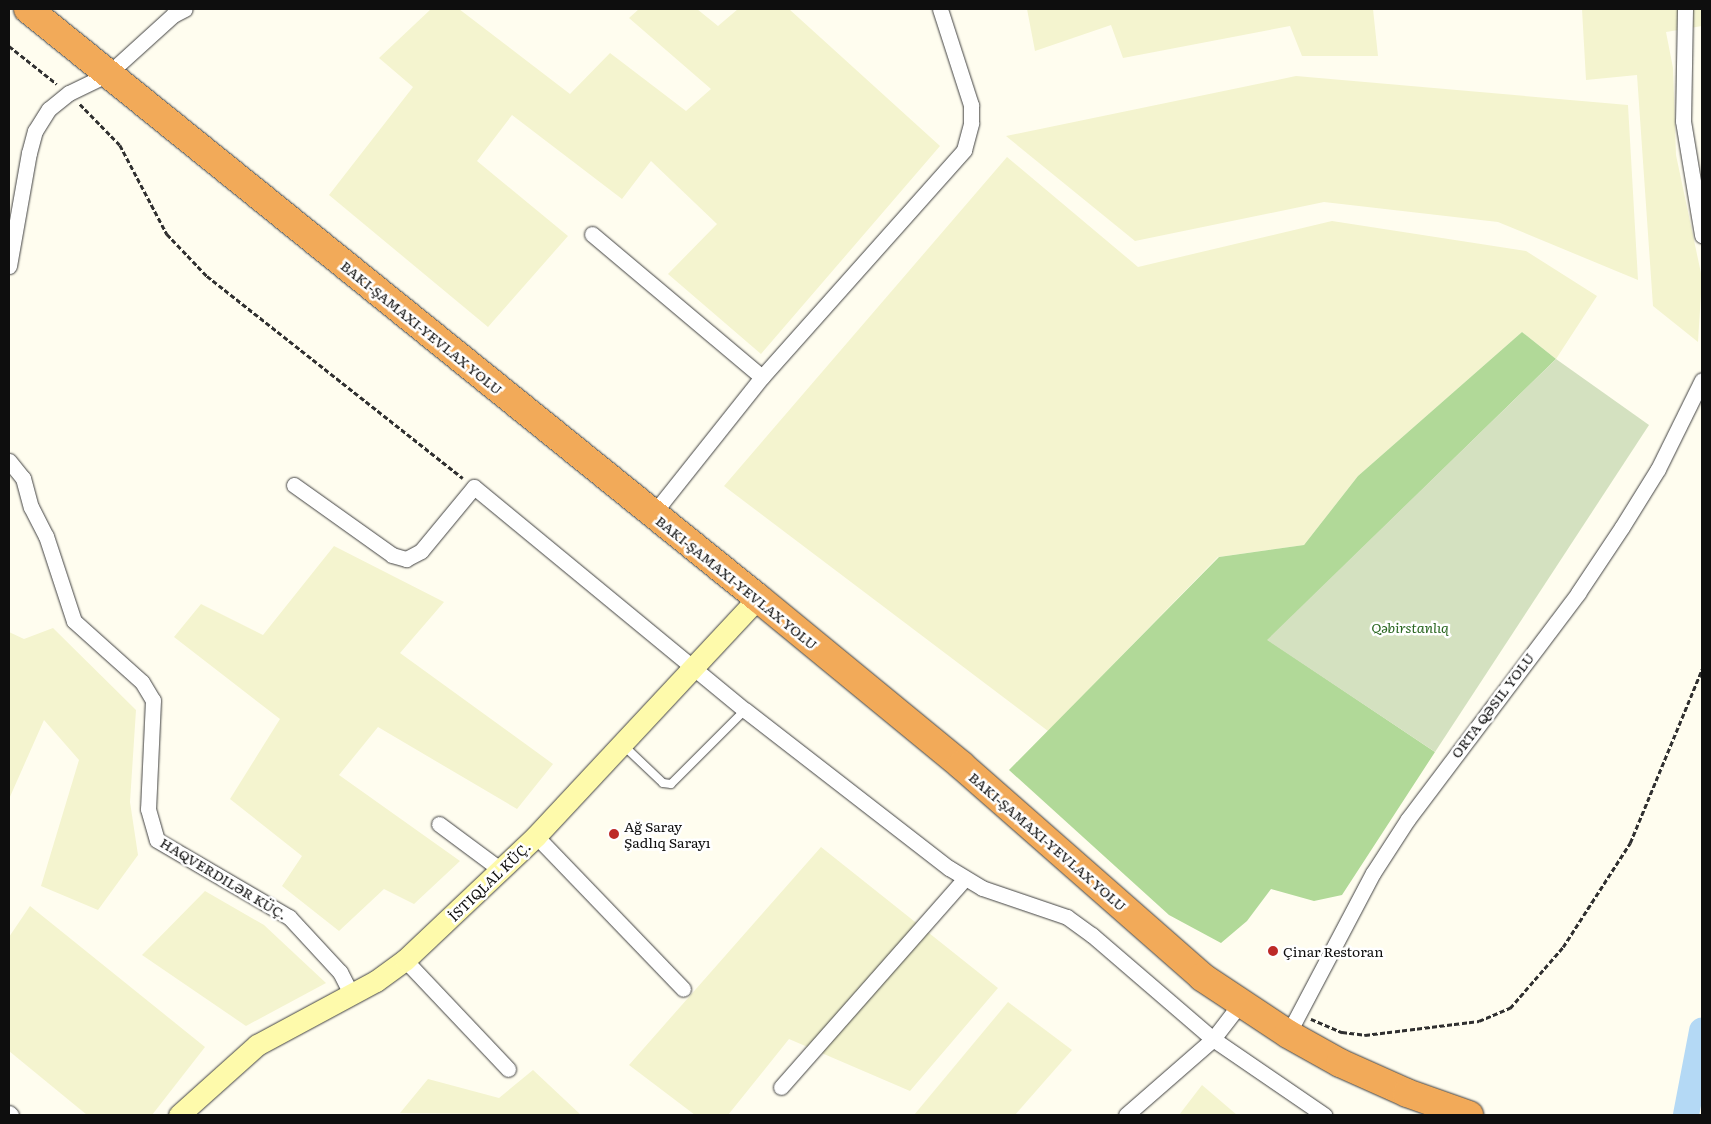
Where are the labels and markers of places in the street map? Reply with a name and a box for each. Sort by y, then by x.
place label: Ağ Saray Şadlıq Sarayı [624,818,711,850]
marker: Ağ Saray Şadlıq Sarayı [608,828,620,840]
place label: Çinar Restoran [1283,943,1383,959]
marker: Çinar Restoran [1267,945,1279,957]

